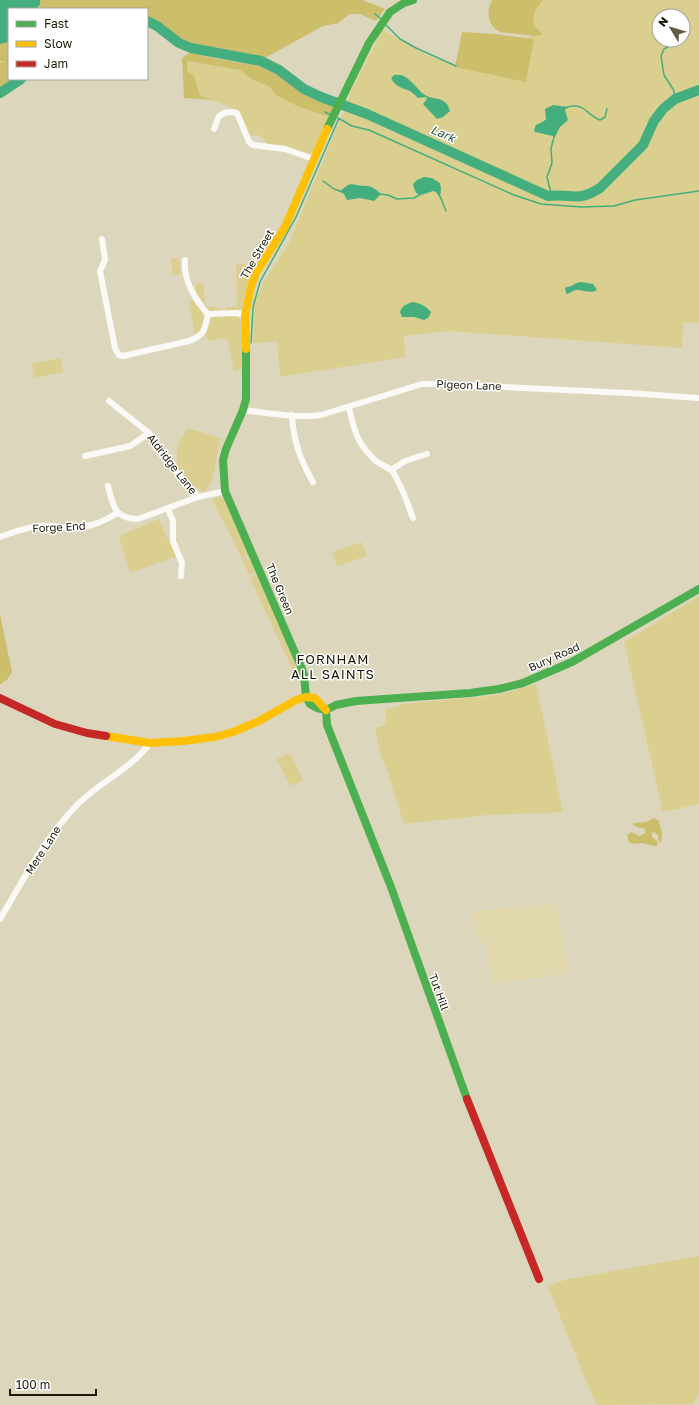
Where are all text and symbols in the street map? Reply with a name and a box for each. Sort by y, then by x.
legend [8,8,148,80]
north arrow [651,8,691,48]
text: N [655,14,670,29]
text: Fast [44,16,69,31]
text: Slow [44,36,72,51]
text: Jam [44,56,68,71]
water label: Lark [429,122,459,146]
street label: The Street [237,227,276,281]
street label: Pigeon Lane [436,377,502,392]
street label: Aldridge Lane [145,431,200,496]
street label: Forge End [32,519,86,534]
street label: The Green [264,561,297,616]
street label: Bury Road [526,640,581,674]
district label: FORNHAM ALL SAINTS [291,651,375,682]
street label: Mere Lane [22,823,63,876]
street label: Tut Hill [427,972,452,1012]
scale bar [10,1371,96,1397]
text: 100 m [16,1377,50,1392]

